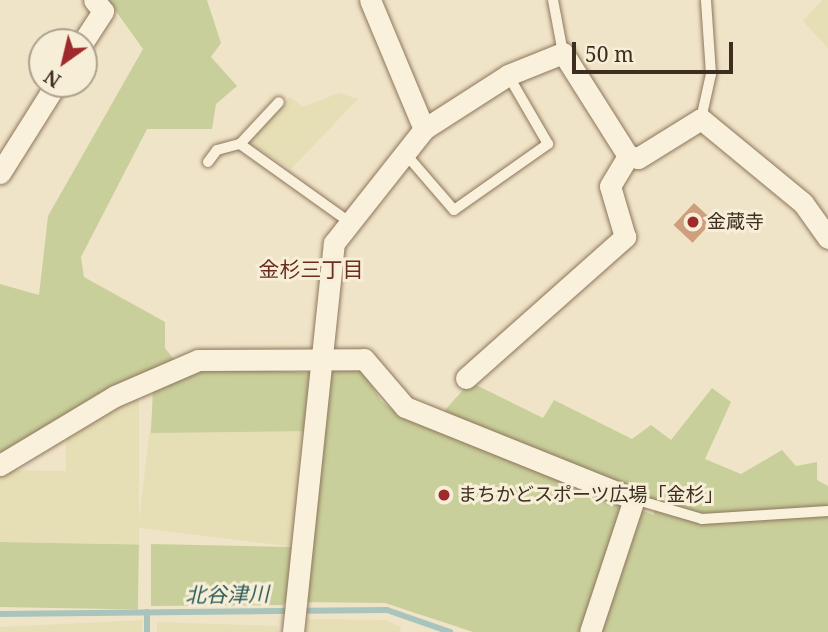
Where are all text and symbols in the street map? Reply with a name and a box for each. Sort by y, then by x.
north arrow [28,28,98,98]
scale bar [576,28,737,72]
text: 50 m [585,40,634,68]
text: N [39,64,66,94]
place label: 金蔵寺 [707,211,764,233]
marker: 金蔵寺 [685,214,701,230]
district label: 金杉三丁目 [259,256,363,282]
place label: まちかどスポーツ広場「金杉」 [458,484,724,506]
marker: まちかどスポーツ広場「金杉」 [436,487,452,503]
water label: 北谷津川 [185,581,269,607]

